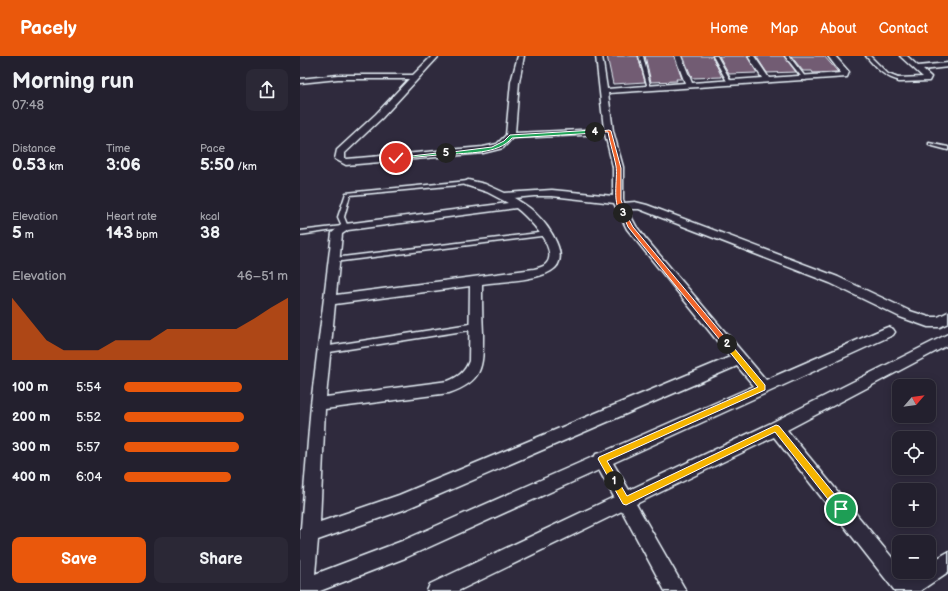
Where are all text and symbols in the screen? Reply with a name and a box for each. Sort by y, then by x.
text: Pacely [20,17,77,40]
text: Home [710,20,748,37]
text: Map [770,20,798,37]
text: About [820,20,857,37]
text: Contact [879,20,928,37]
text: Morning run [12,68,134,95]
button: share [246,69,288,111]
text: 07:48 [12,97,44,113]
pin: 4 [585,122,605,142]
text: 4 [592,125,598,138]
pin [379,141,413,175]
text: Distance [12,142,56,155]
text: Time [106,142,130,155]
text: Pace [200,142,225,155]
pin: 5 [436,143,456,163]
text: 5 [443,146,449,159]
icon: check [385,147,407,169]
text: 0.53 [12,155,46,175]
text: 3:06 [106,155,141,175]
text: 5:50 [200,155,234,175]
text: km [46,160,64,173]
text: /km [234,160,257,173]
pin: 3 [613,203,633,223]
text: 3 [620,206,626,219]
text: Elevation [12,210,58,223]
text: Heart rate [106,210,157,223]
text: kcal [200,210,220,223]
text: 5 [12,223,22,243]
text: 143 [106,223,133,243]
text: 38 [200,223,220,243]
text: m [22,228,34,241]
text: bpm [133,228,158,241]
text: Elevation [12,268,66,284]
text: 46–51 m [237,268,288,284]
pin: 2 [717,334,737,354]
text: 2 [724,337,730,350]
text: 100 m [12,379,48,395]
text: 5:54 [76,379,101,395]
north arrow [892,379,936,423]
map controls [892,379,936,579]
text: 200 m [12,409,50,425]
text: 5:52 [76,409,101,425]
button: locate [892,431,936,475]
text: 300 m [12,439,50,455]
text: 5:57 [76,439,100,455]
text: 400 m [12,469,50,485]
text: 6:04 [76,469,102,485]
pin: 1 [604,471,624,491]
text: 1 [612,474,616,487]
button: + [892,483,936,527]
pin [824,492,858,526]
icon: arrive [830,498,852,520]
button: − [892,535,936,579]
button: Save [12,537,146,583]
button: Share [154,537,288,583]

